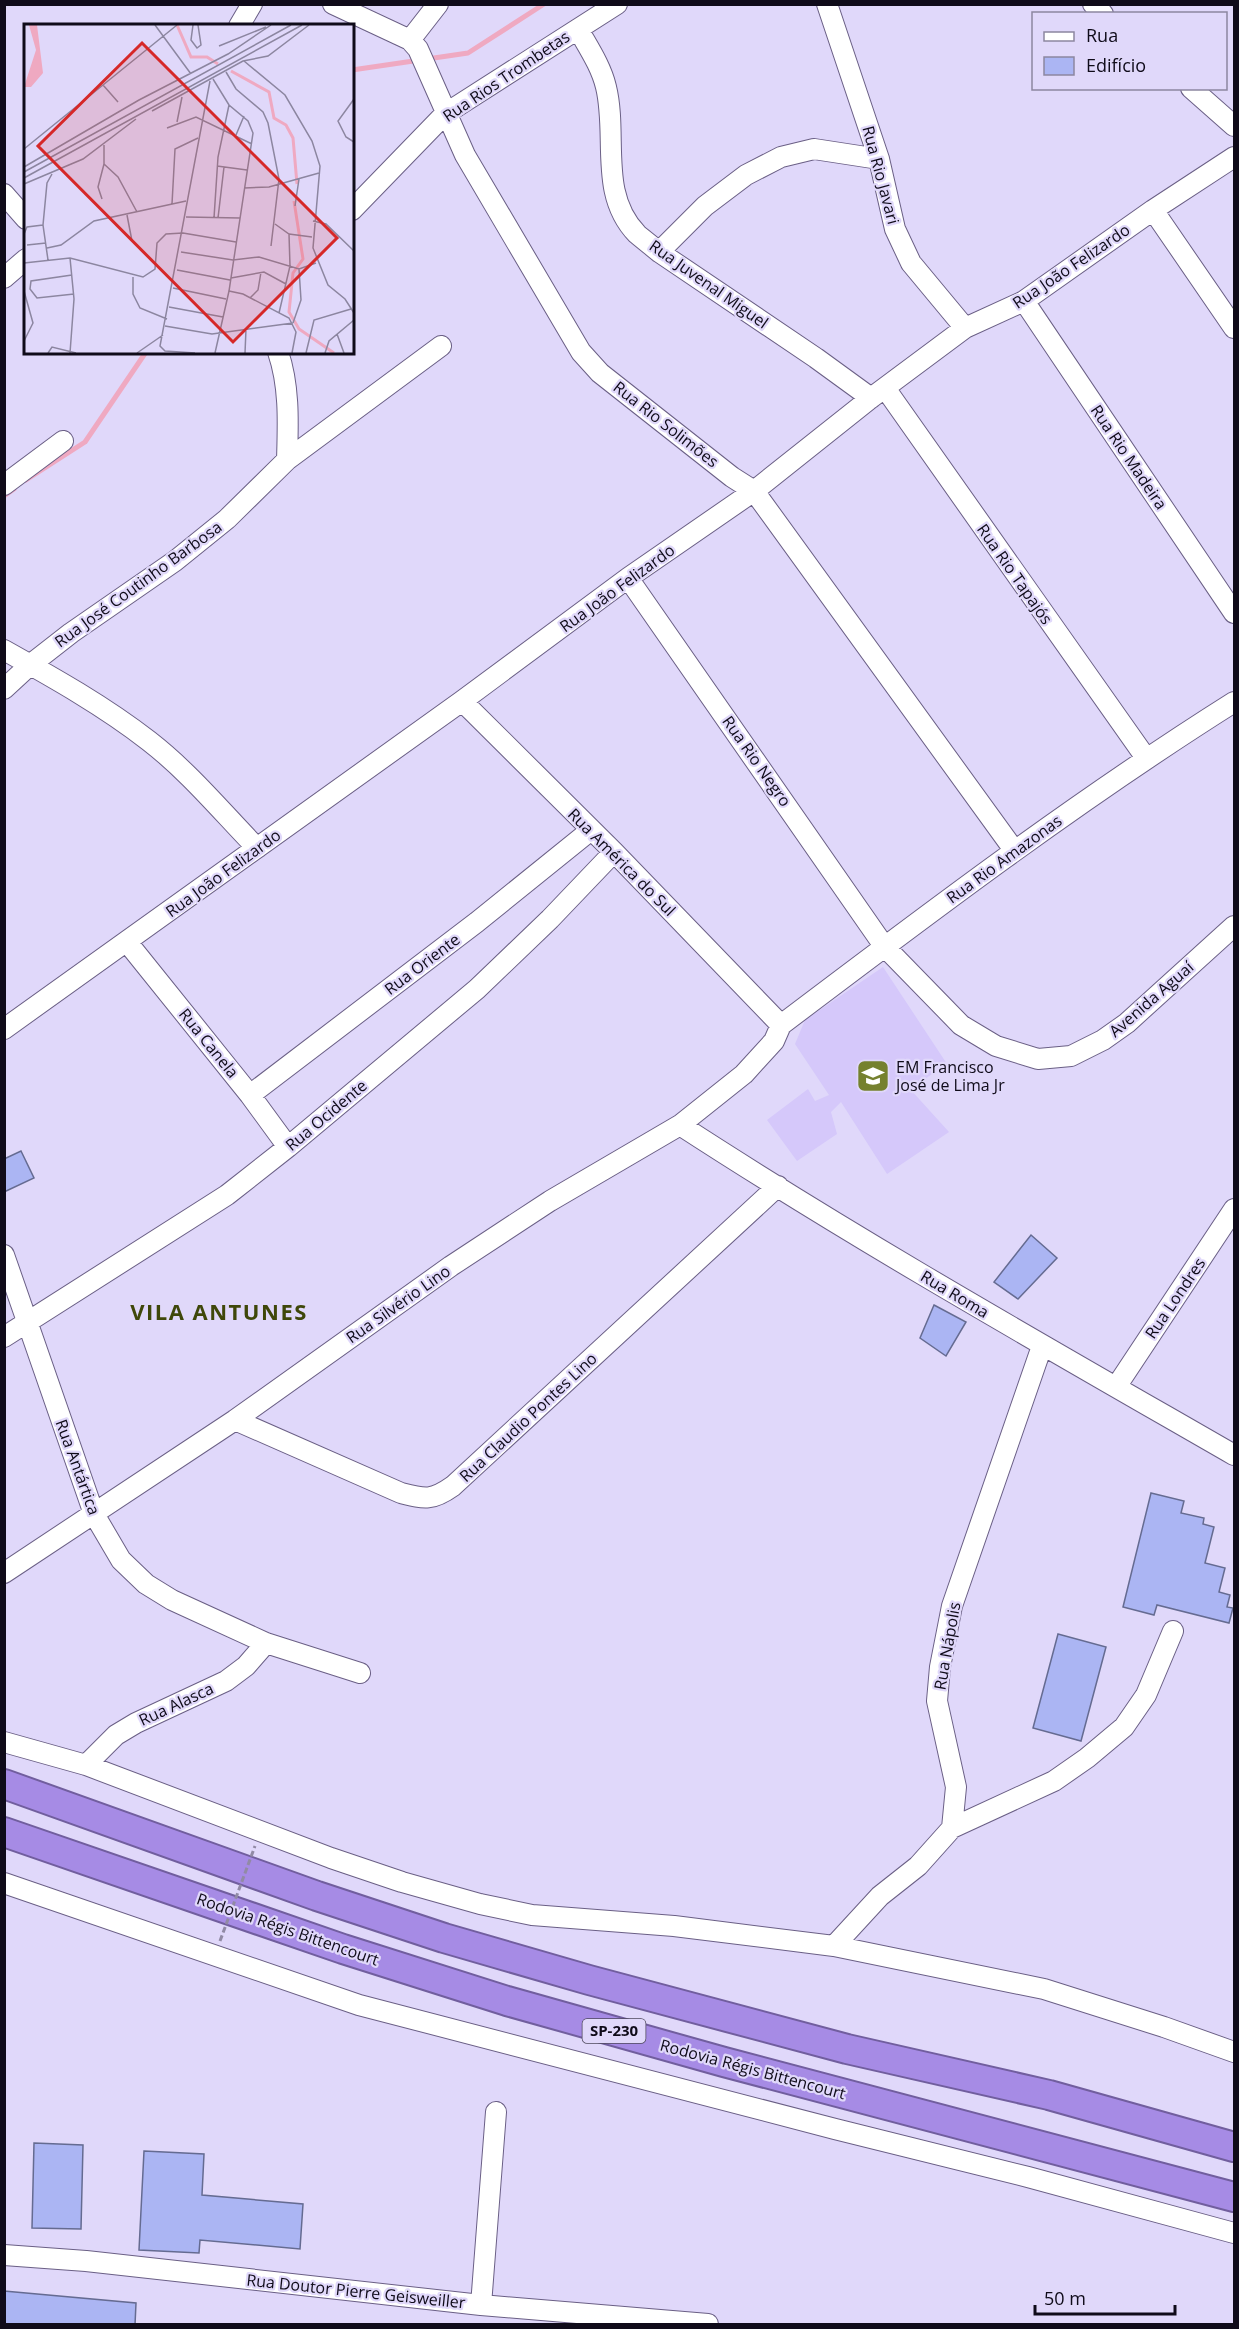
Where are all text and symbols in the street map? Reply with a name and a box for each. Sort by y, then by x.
legend [1032,12,1227,90]
text: Rua [1086,23,1118,47]
inset map [24,24,354,354]
street label: Rua Rios Trombetas [438,25,574,127]
text: Edifício [1086,53,1146,77]
street label: Rua Rio Javari [857,123,905,227]
street label: Rua João Felizardo [1008,219,1134,313]
street label: Rua Juvenal Miguel [645,235,773,333]
street label: Rua Rio Solimões [609,376,723,472]
street label: Rua Rio Madeira [1086,400,1172,514]
street label: Rua José Coutinho Barbosa [50,516,226,652]
street label: Rua Rio Tapajós [972,519,1058,629]
street label: Rua João Felizardo [555,539,679,637]
street label: Rua Rio Negro [718,711,796,811]
street label: Rua América do Sul [563,803,681,921]
street label: Rua Rio Amazonas [942,810,1066,908]
street label: Rua João Felizardo [161,824,285,922]
street label: Rua Oriente [380,928,464,1000]
street label: Avenida Aguaí [1104,956,1199,1042]
street label: Rua Canela [174,1004,244,1082]
place label: EM Francisco José de Lima Jr [894,1056,1005,1096]
school or university icon: EM Francisco José de Lima Jr [855,1058,891,1094]
street label: Rua Ocidente [281,1074,371,1156]
street label: Rua Londres [1140,1253,1210,1343]
street label: Rua Silvério Lino [341,1260,455,1348]
street label: Rua Roma [917,1265,993,1323]
district label: VILA ANTUNES [130,1296,308,1326]
street label: Rua Claudio Pontes Lino [454,1347,602,1487]
street label: Rua Antártica [51,1416,105,1518]
street label: Rua Nápolis [928,1600,966,1692]
street label: Rua Alasca [135,1677,217,1731]
street label: Rodovia Régis Bittencourt [194,1887,382,1971]
road number: SP-230 [582,2019,646,2043]
street label: Rodovia Régis Bittencourt [658,2034,849,2104]
street label: Rua Doutor Pierre Geisweiller [245,2269,467,2313]
scale bar [1035,2278,1174,2316]
text: 50 m [1044,2286,1086,2310]

